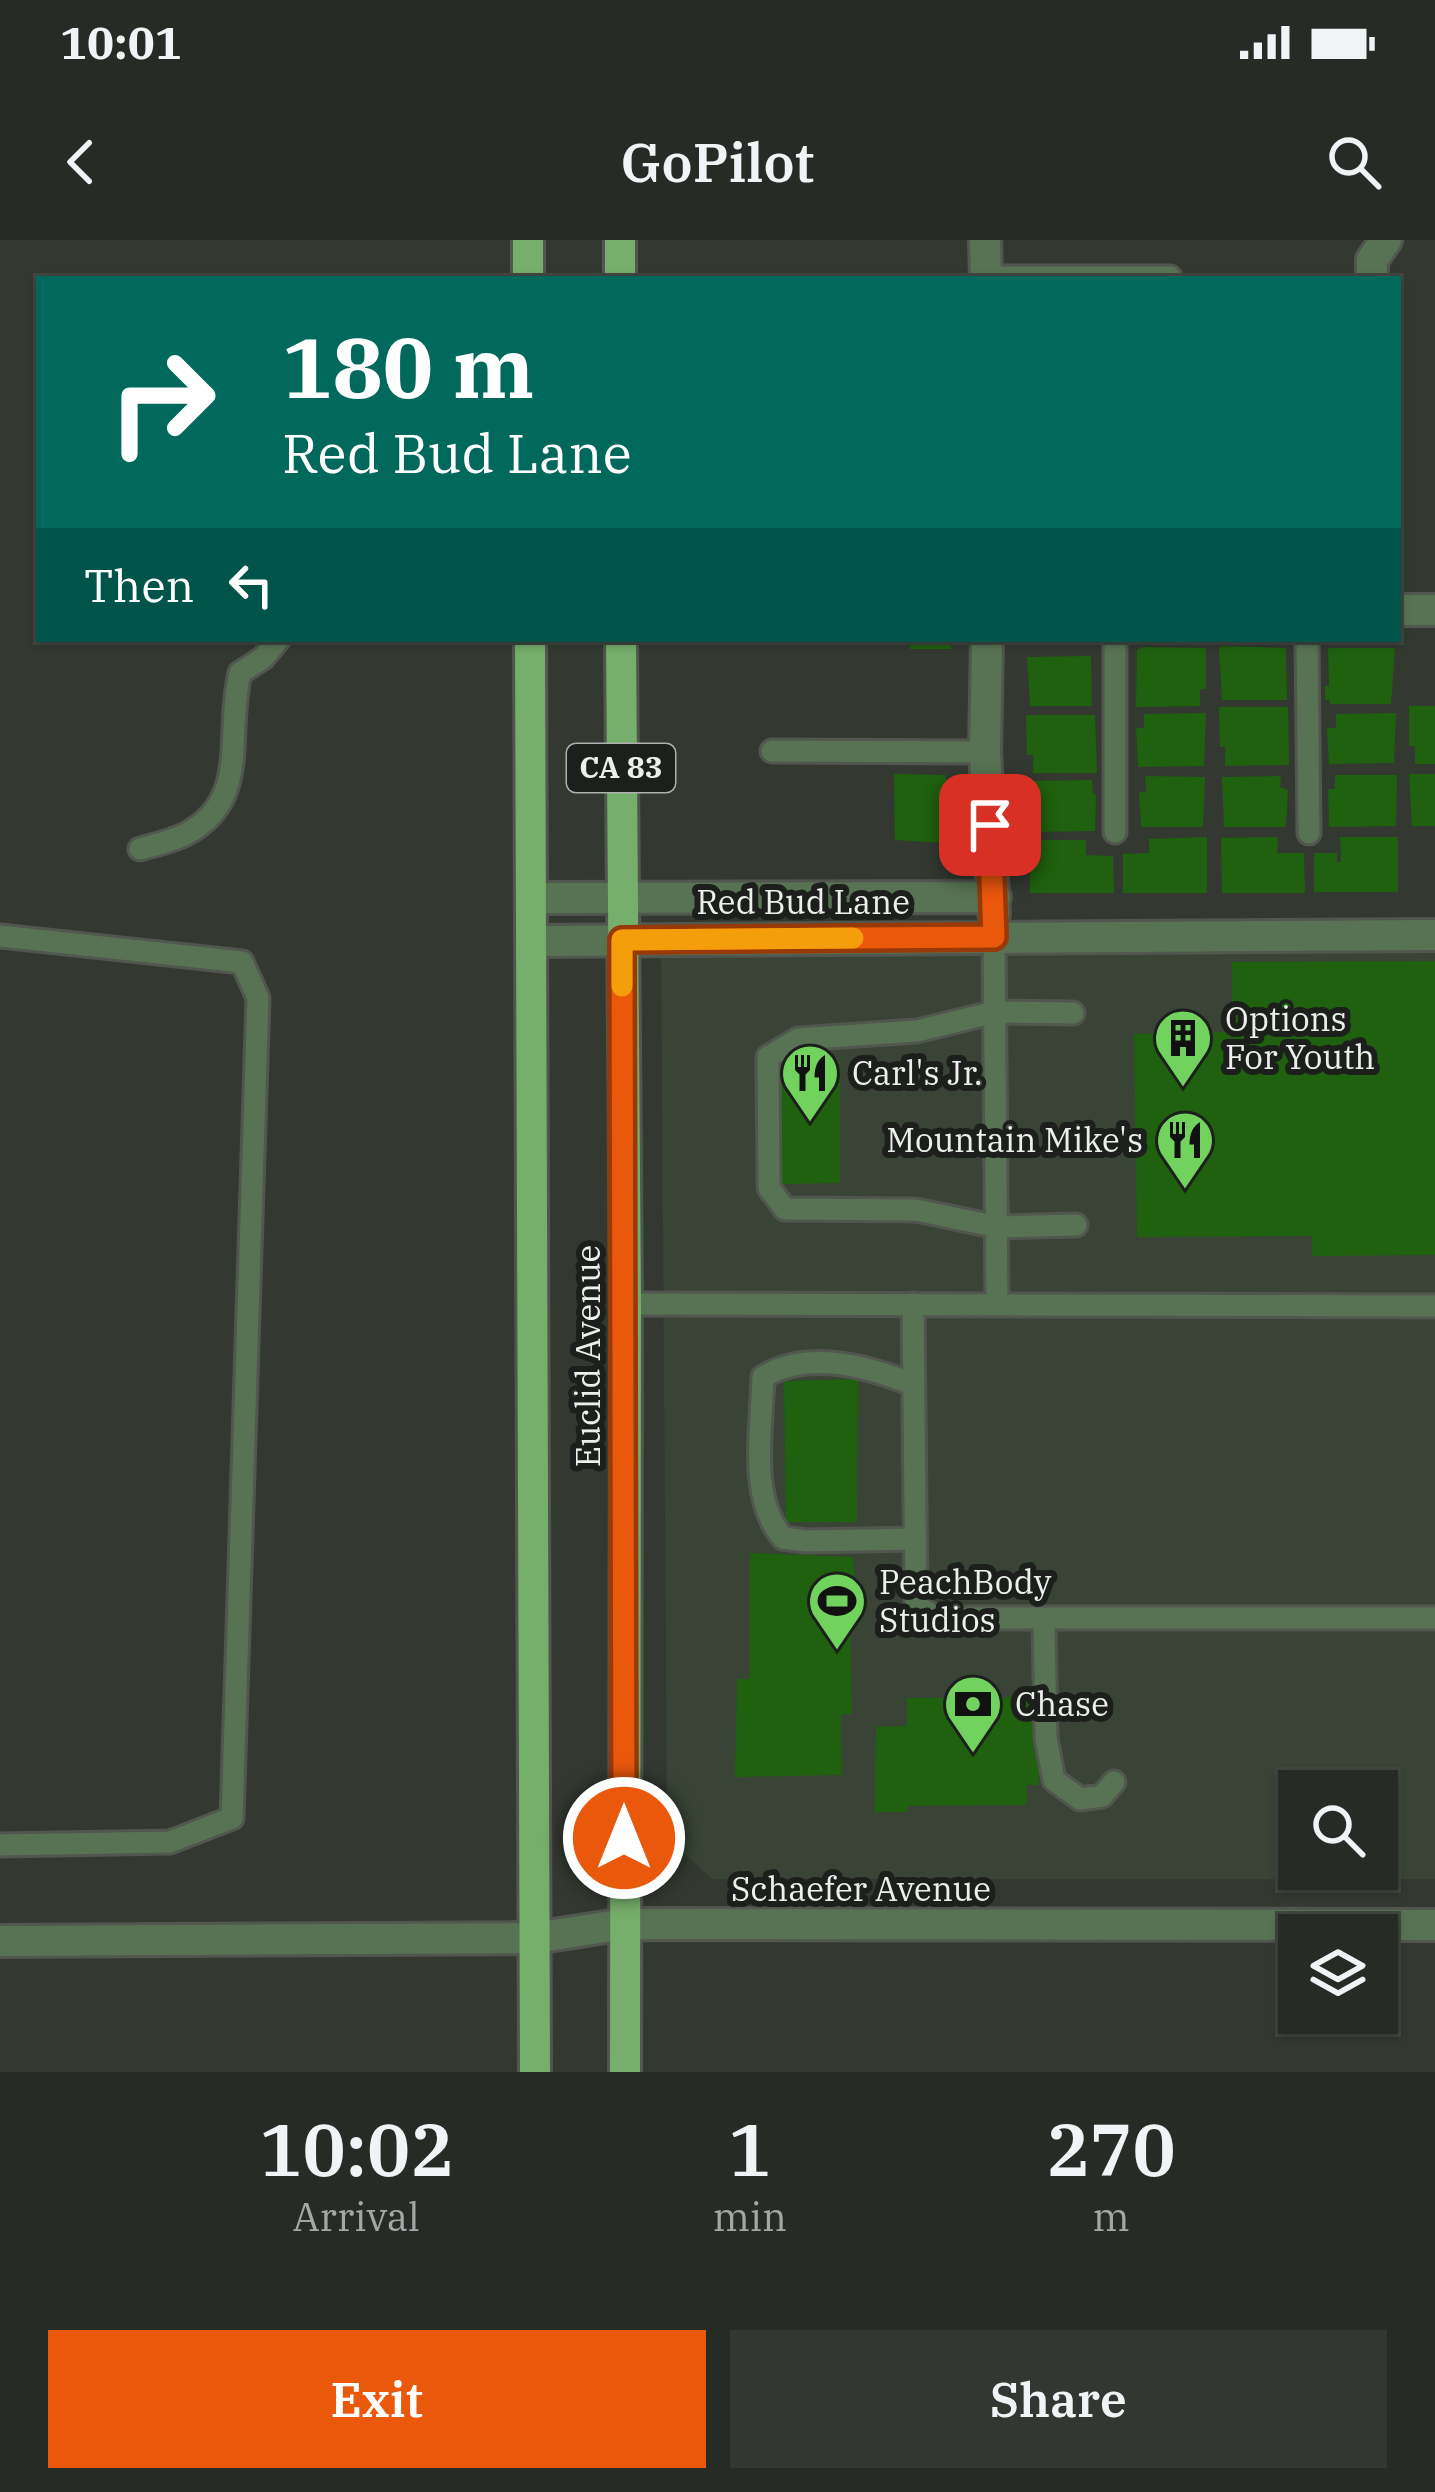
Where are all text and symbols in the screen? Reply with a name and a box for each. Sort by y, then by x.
text: 10:01 [60,13,182,71]
text: GoPilot [621,127,814,197]
icon: back [48,129,114,195]
icon: search [1321,129,1387,195]
text: 180 m [282,312,534,421]
icon: right [84,324,240,480]
text: Red Bud Lane [282,418,632,488]
icon: left [218,552,284,618]
text: Then [84,556,194,614]
road number: CA 83 [567,744,675,792]
pin [939,774,1041,876]
icon: arrive [957,792,1023,858]
street label: Red Bud Lane [696,880,910,923]
place label: Options For Youth [1225,997,1375,1078]
building icon: Options For Youth [1152,1007,1214,1089]
restaurant icon: Carl's Jr. [779,1042,841,1124]
place label: Carl's Jr. [852,1051,983,1094]
restaurant icon: Mountain Mike's [1154,1109,1216,1191]
place label: Mountain Mike's [886,1118,1143,1161]
street label: Euclid Avenue [566,1245,609,1467]
place label: PeachBody Studios [879,1560,1052,1641]
sports icon: PeachBody Studios [806,1570,868,1652]
bank icon: Chase [942,1673,1004,1755]
place label: Chase [1015,1682,1109,1725]
map controls [1278,1770,1398,2034]
button: search [1278,1770,1398,1890]
position arrow [561,1775,687,1901]
street label: Schaefer Avenue [731,1867,991,1910]
button: layers [1278,1914,1398,2034]
text: 10:02 [259,2102,453,2196]
text: 1 [728,2102,771,2196]
text: 270 [1046,2102,1176,2196]
text: Arrival [293,2191,420,2242]
text: min [713,2191,787,2242]
text: m [1092,2191,1130,2242]
button: Exit [48,2330,706,2468]
button: Share [730,2330,1387,2468]

